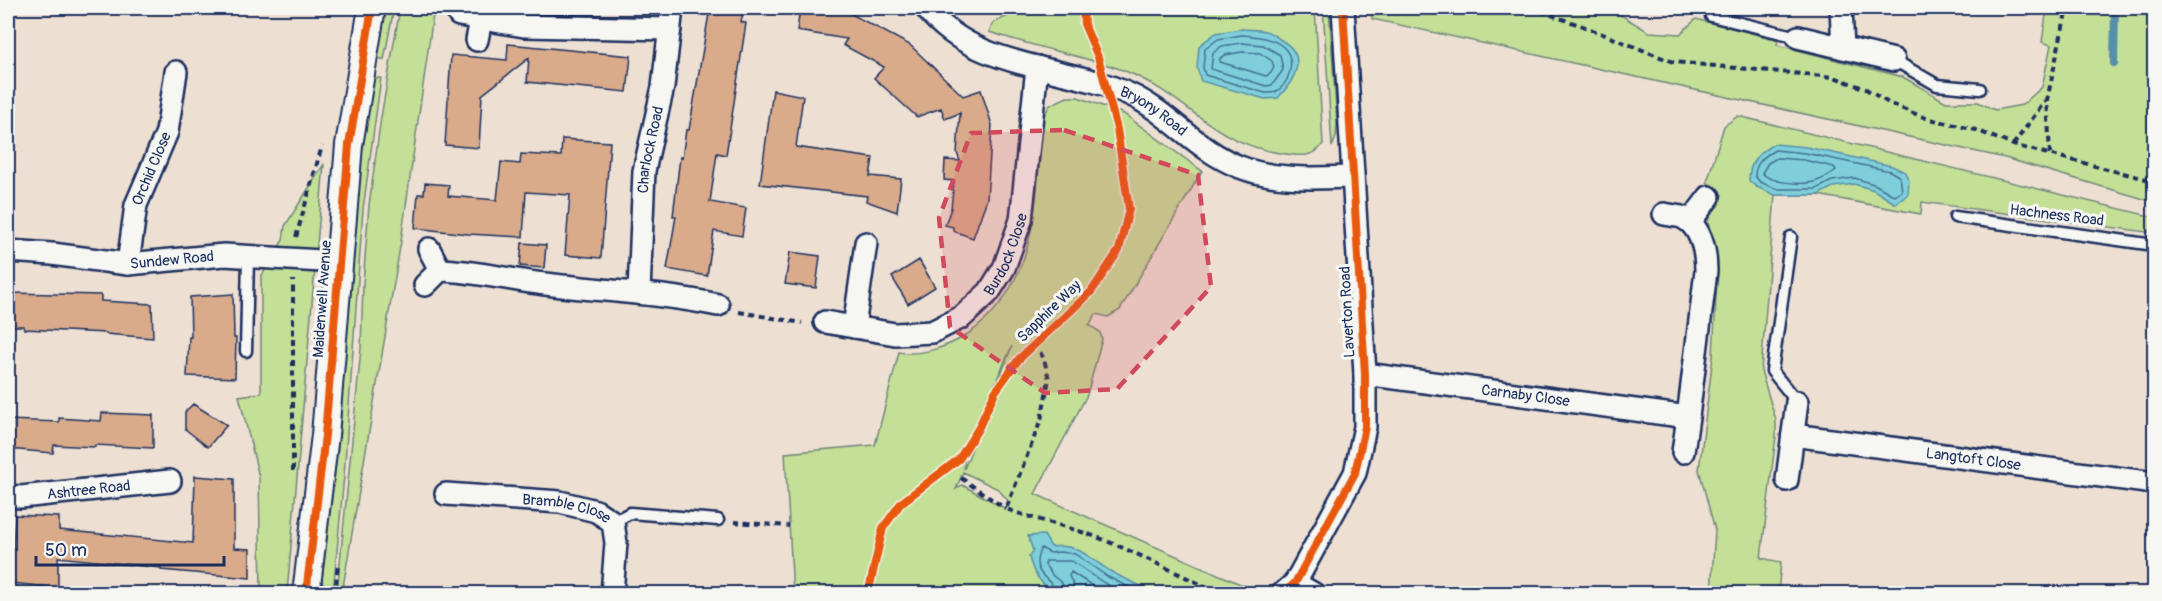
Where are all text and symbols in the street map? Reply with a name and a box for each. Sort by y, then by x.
street label: Bryony Road [1117,82,1191,140]
street label: Charlock Road [634,104,668,194]
street label: Orchid Close [128,129,176,208]
street label: Hachness Road [2009,200,2105,231]
street label: Burdock Close [980,212,1032,300]
street label: Maidenwell Avenue [309,239,336,358]
street label: Sundew Road [129,247,215,274]
street label: Laverton Road [1336,266,1359,358]
street label: Sapphire Way [1013,276,1086,347]
street label: Carnaby Close [1480,381,1572,411]
street label: Langtoft Close [1925,444,2023,475]
street label: Ashtree Road [46,476,131,504]
street label: Bramble Close [522,490,615,528]
scale bar [36,529,224,567]
text: 50 m [45,539,87,562]

